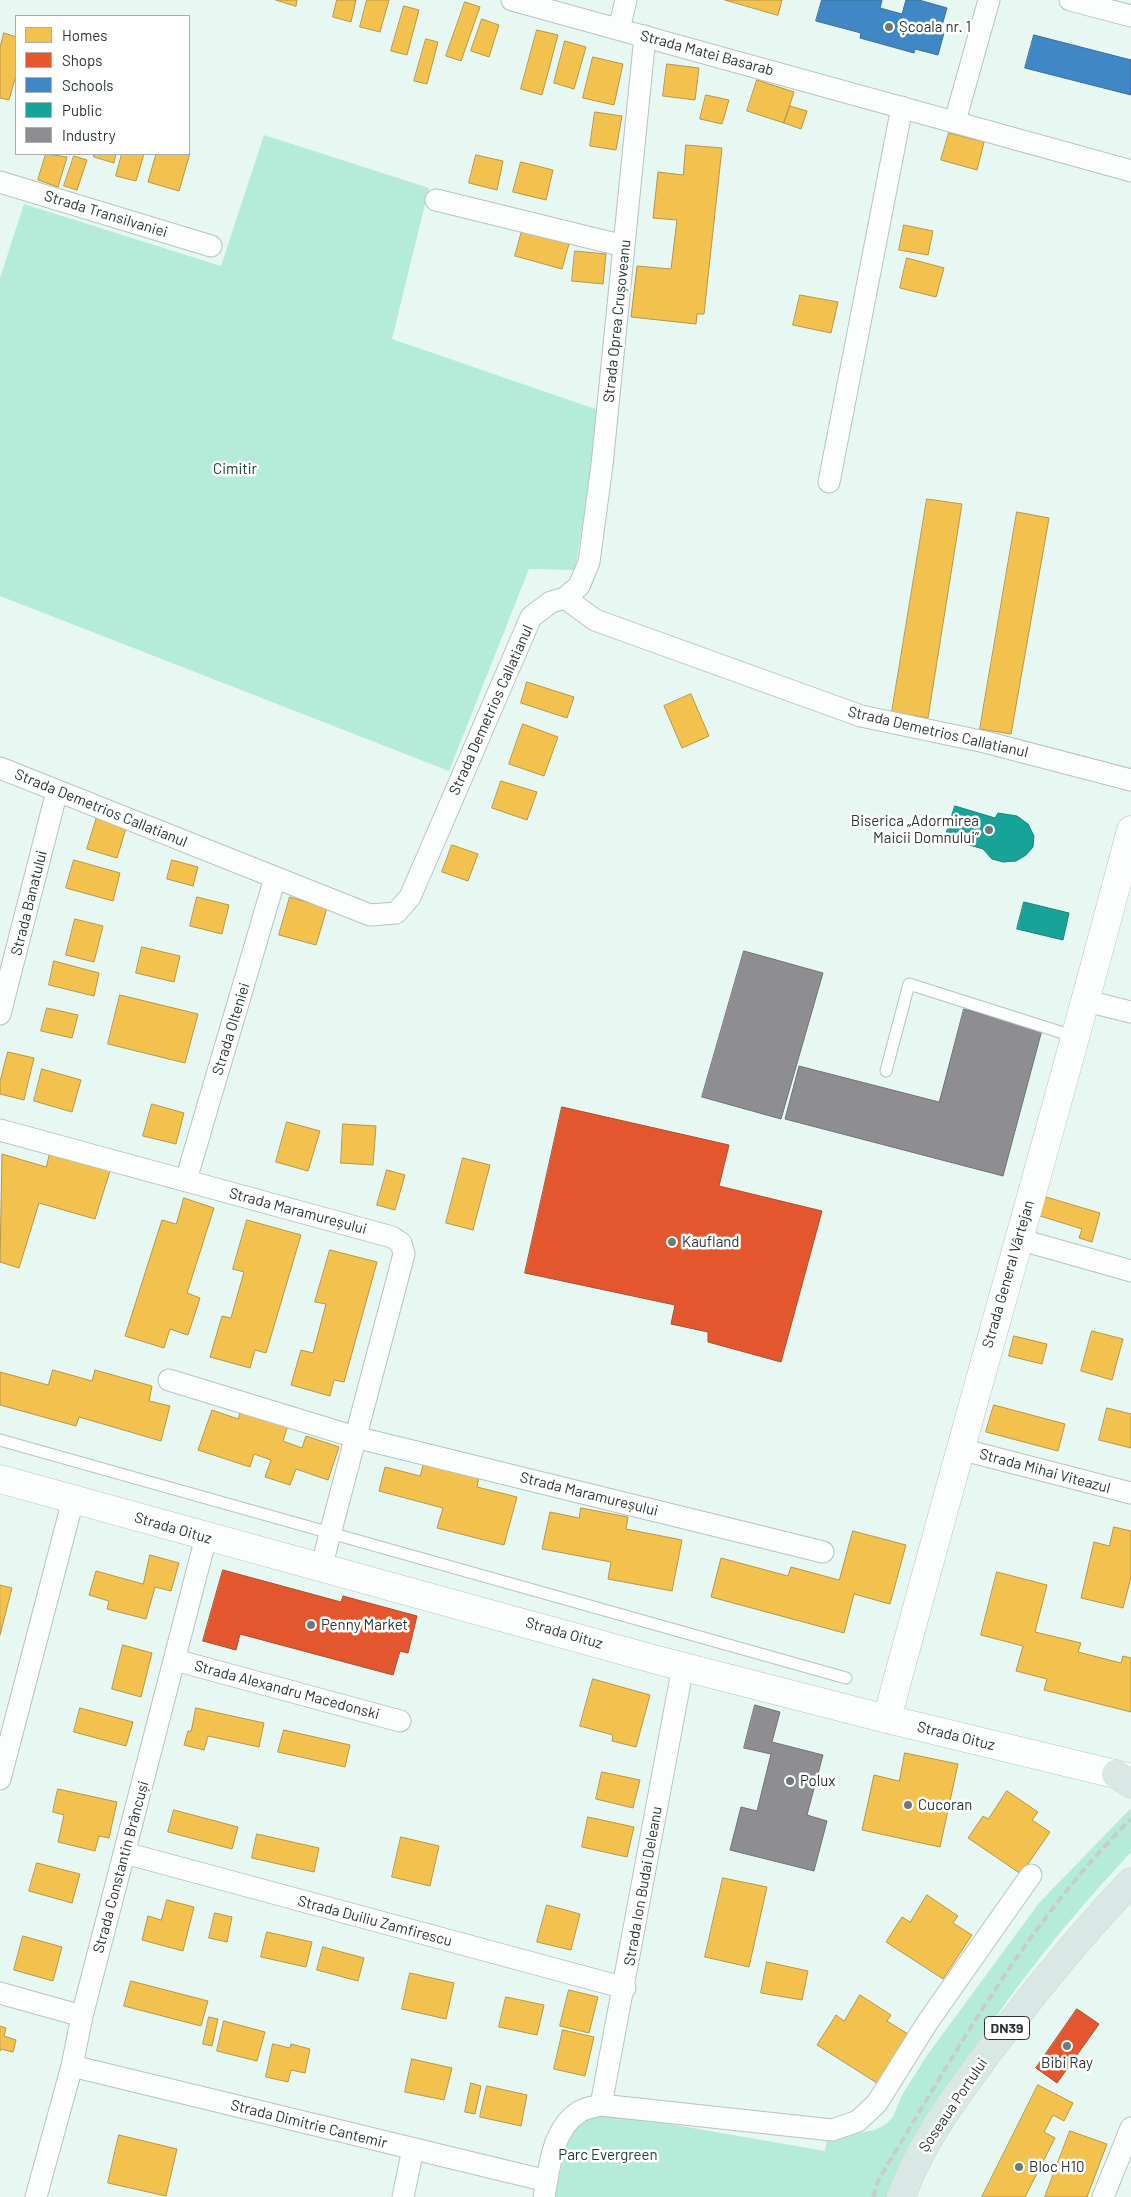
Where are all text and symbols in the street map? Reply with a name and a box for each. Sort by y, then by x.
legend [15,15,190,155]
place label: Școala nr. 1 [899,18,971,36]
marker: Școala nr. 1 [883,21,895,33]
text: Homes [62,26,107,44]
street label: Strada Matei Basarab [638,26,776,80]
text: Shops [62,51,102,69]
text: Schools [62,76,114,94]
text: Public [62,101,102,119]
text: Industry [62,126,116,144]
street label: Strada Transilvaniei [42,187,170,241]
street label: Strada Oprea Crușoveanu [599,238,635,404]
park label: Cimitir [213,460,257,478]
street label: Strada Demetrios Callatianul [445,622,537,798]
street label: Strada Demetrios Callatianul [846,702,1030,762]
street label: Strada Demetrios Callatianul [12,765,190,851]
place label: Biserica „Adormirea Maicii Domnului” [851,812,979,847]
marker: Biserica „Adormirea Maicii Domnului” [983,824,995,836]
street label: Strada Banatului [7,849,51,957]
street label: Strada Olteniei [208,981,254,1077]
street label: Strada Maramureșului [227,1184,369,1238]
street label: Strada General Vârtejan [978,1198,1038,1350]
place label: Kaufland [682,1233,739,1251]
marker: Kaufland [666,1236,678,1248]
street label: Strada Mihai Viteazul [977,1445,1113,1497]
street label: Strada Maramureșului [518,1468,660,1520]
street label: Strada Oituz [132,1508,214,1548]
street label: Strada Oituz [523,1613,605,1653]
place label: Penny Market [321,1616,408,1634]
marker: Penny Market [305,1619,317,1631]
street label: Strada Alexandru Macedonski [192,1657,382,1723]
street label: Strada Oituz [915,1718,997,1754]
place label: Polux [800,1772,835,1790]
marker: Polux [784,1775,796,1787]
street label: Strada Constantin Brâncuși [89,1779,153,1955]
place label: Cucoran [918,1796,972,1814]
marker: Cucoran [902,1799,914,1811]
street label: Strada Ion Budai Deleanu [620,1805,666,1967]
street label: Strada Duiliu Zamfirescu [296,1892,454,1950]
road number: DN39 [984,2016,1030,2040]
marker: Bibi Ray [1061,2040,1073,2052]
street label: Șoseaua Portului [915,2054,991,2156]
place label: Bibi Ray [1041,2054,1093,2072]
street label: Strada Dimitrie Cantemir [229,2096,389,2152]
park label: Parc Evergreen [558,2146,658,2164]
place label: Bloc H10 [1029,2158,1084,2176]
marker: Bloc H10 [1013,2161,1025,2173]

